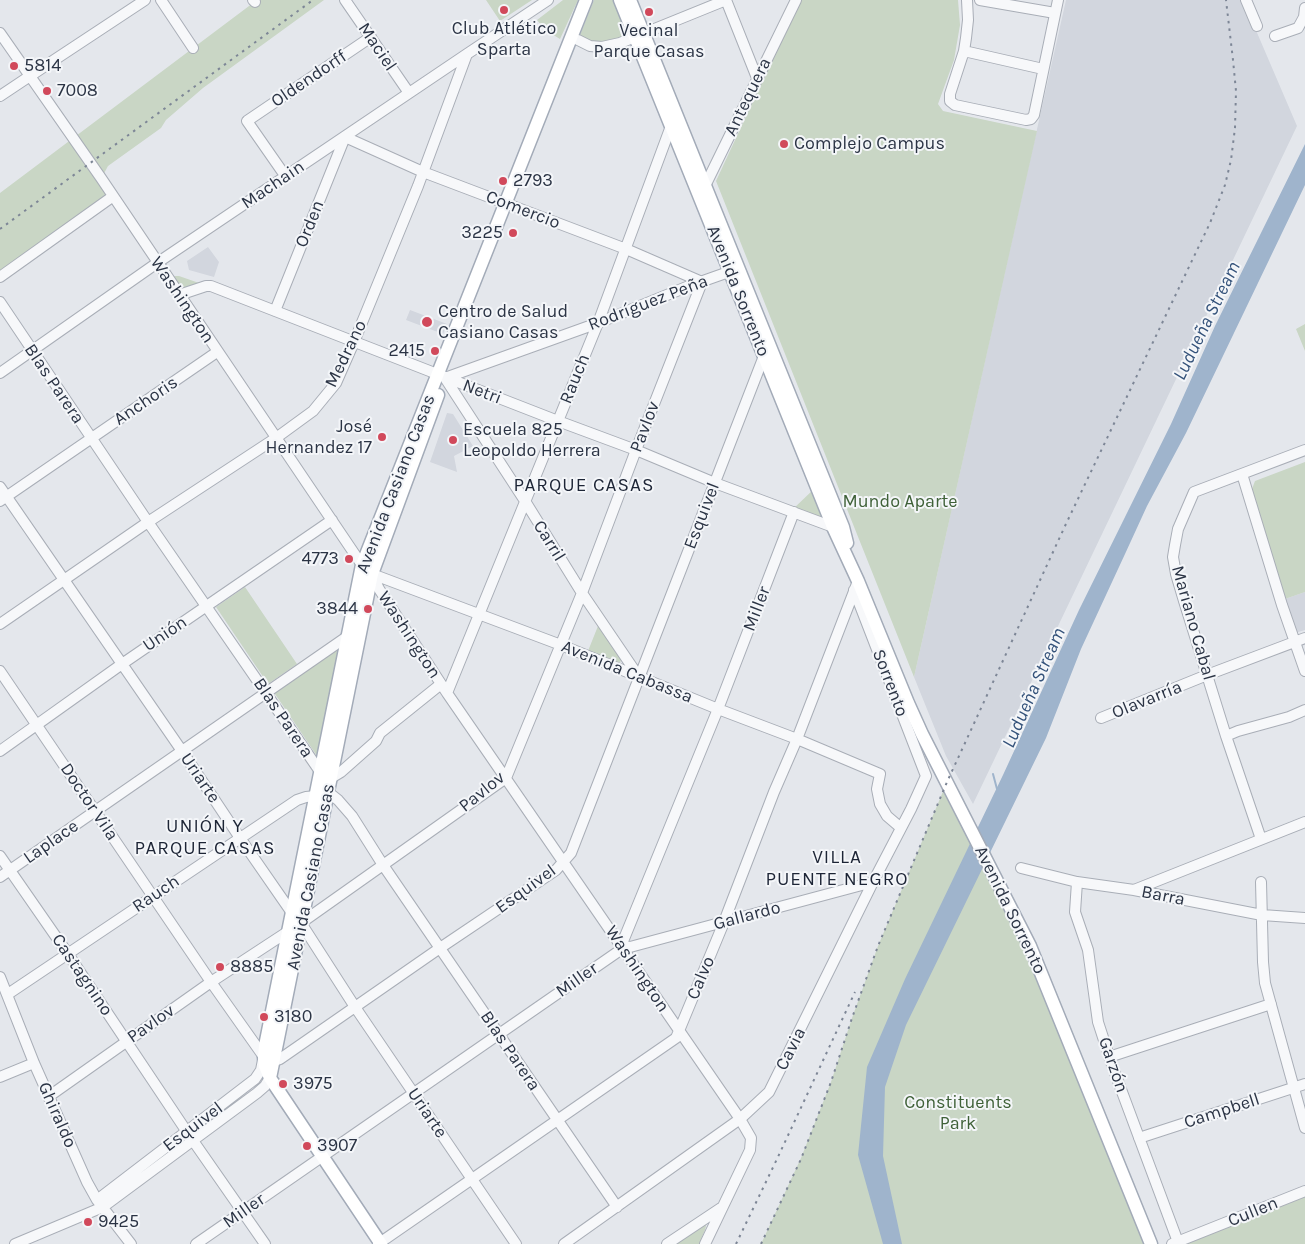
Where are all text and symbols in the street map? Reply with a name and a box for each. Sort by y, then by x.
marker: Club Atlético Sparta [498,4,510,16]
marker: Vecinal Parque Casas [643,6,655,18]
place label: Club Atlético Sparta [452,18,556,60]
street label: Maciel [353,19,401,75]
place label: Vecinal Parque Casas [593,20,705,62]
street label: Oldendorff [267,46,351,112]
street label: Antequera [720,54,776,140]
place label: 5814 [24,55,61,77]
marker: 5814 [8,60,20,72]
place label: 7008 [57,80,98,102]
marker: 7008 [41,85,53,97]
place label: Complejo Campus [794,133,945,155]
marker: Complejo Campus [778,138,790,150]
street label: Machain [237,156,309,214]
place label: 2793 [513,170,553,192]
marker: 2793 [497,175,509,187]
street label: Comercio [483,186,563,234]
street label: Orden [291,197,329,251]
place label: 3225 [461,222,503,244]
street label: Avenida Sorrento [702,222,774,360]
marker: 3225 [507,227,519,239]
street label: Washington [145,253,219,347]
water label: Ludueña Stream [1168,258,1246,384]
street label: Rodríguez Peña [585,270,711,336]
place label: Centro de Salud Casiano Casas [438,301,568,344]
marker: Centro de Salud Casiano Casas [420,315,434,329]
street label: Medrano [320,317,372,391]
street label: Blas Parera [19,340,89,428]
place label: 2415 [388,340,425,362]
marker: 2415 [429,345,441,357]
street label: Rauch [555,351,595,407]
street label: Anchoris [110,372,182,430]
street label: Netri [459,375,505,409]
street label: Avenida Casiano Casas [352,392,440,576]
street label: Pavlov [625,398,665,456]
place label: José Hernandez 17 [265,416,372,458]
place label: Escuela 825 Leopoldo Herrera [463,419,601,462]
marker: José Hernandez 17 [376,431,388,443]
marker: Escuela 825 Leopoldo Herrera [447,434,459,446]
district label: PARQUE CASAS [512,475,656,497]
street label: Esquivel [679,480,725,552]
park label: Mundo Aparte [842,491,958,513]
street label: Carril [528,516,570,566]
place label: 4773 [301,548,339,570]
marker: 4773 [343,553,355,565]
street label: Mariano Cabal [1166,563,1220,683]
street label: Miller [739,583,775,635]
street label: Washington [373,587,445,683]
place label: 3844 [316,598,358,620]
marker: 3844 [362,603,374,615]
street label: Unión [139,611,191,657]
water label: Ludueña Stream [997,624,1071,752]
street label: Avenida Cabassa [558,636,696,708]
street label: Sorrento [867,646,913,720]
street label: Blas Parera [248,674,318,762]
street label: Olavarría [1109,676,1185,724]
street label: Uriarte [175,749,225,807]
street label: Doctor Vila [55,759,123,845]
street label: Pavlov [455,767,509,817]
street label: Avenida Casiano Casas [282,782,340,972]
street label: Laplace [19,815,83,869]
district label: UNIÓN Y PARQUE CASAS [133,816,277,860]
street label: Avenida Sorrento [970,842,1050,978]
district label: VILLA PUENTE NEGRO [764,847,910,891]
street label: Esquivel [491,860,561,918]
street label: Rauch [128,871,184,917]
street label: Barra [1139,881,1187,911]
street label: Gallardo [711,897,783,935]
street label: Washington [600,922,674,1016]
street label: Castagnino [47,930,117,1020]
street label: Calvo [682,953,720,1003]
place label: 8885 [230,956,273,978]
street label: Miller [552,958,602,1002]
marker: 8885 [214,961,226,973]
street label: Pavlov [123,1000,179,1048]
place label: 3180 [274,1006,312,1028]
street label: Blas Parera [475,1007,545,1095]
marker: 3180 [258,1011,270,1023]
street label: Cavia [771,1024,811,1074]
street label: Garzón [1093,1034,1133,1096]
place label: 3975 [293,1073,333,1095]
marker: 3975 [277,1078,289,1090]
street label: Ghiraldo [33,1079,81,1151]
street label: Uriarte [402,1084,452,1142]
street label: Campbell [1181,1089,1263,1133]
park label: Constituents Park [904,1092,1012,1134]
street label: Esquivel [159,1097,227,1157]
place label: 3907 [317,1135,357,1157]
marker: 3907 [301,1140,313,1152]
street label: Miller [219,1189,269,1233]
street label: Cullen [1225,1192,1281,1232]
place label: 9425 [98,1211,139,1233]
marker: 9425 [82,1216,94,1228]

